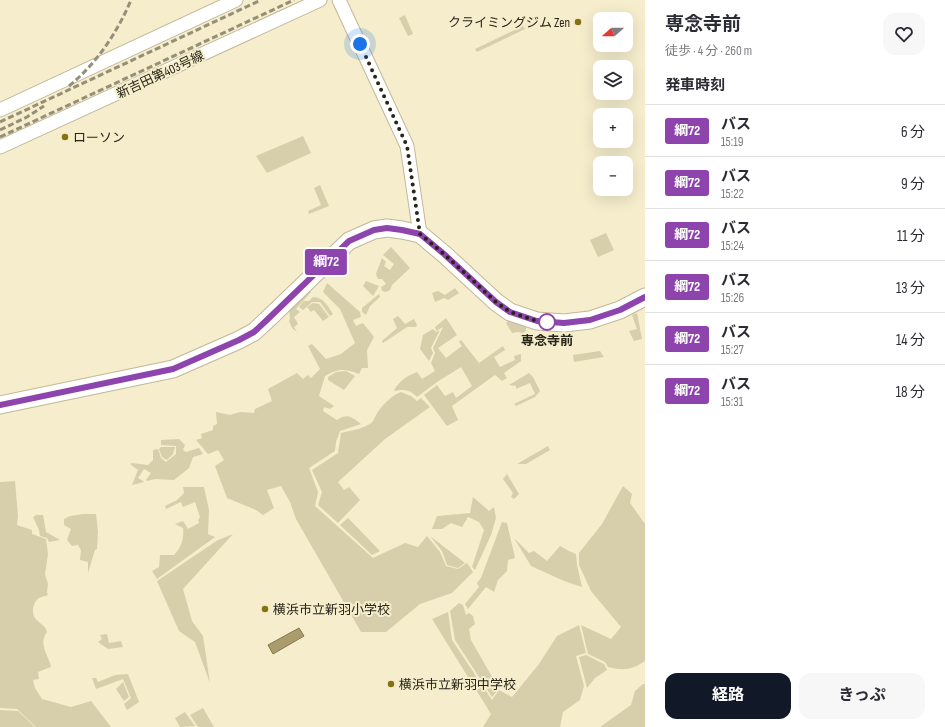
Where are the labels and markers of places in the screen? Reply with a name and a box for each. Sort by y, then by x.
place label: クライミングジム Zen [448,15,570,31]
marker: クライミングジム Zen [573,17,583,27]
place label: ローソン [73,130,125,146]
marker: ローソン [60,132,70,142]
marker: 専念寺前 [538,313,556,331]
place label: 専念寺前 [521,333,573,349]
place label: 横浜市立新羽小学校 [273,602,390,618]
marker: 横浜市立新羽小学校 [260,604,270,614]
place label: 横浜市立新羽中学校 [399,677,516,693]
marker: 横浜市立新羽中学校 [386,679,396,689]

